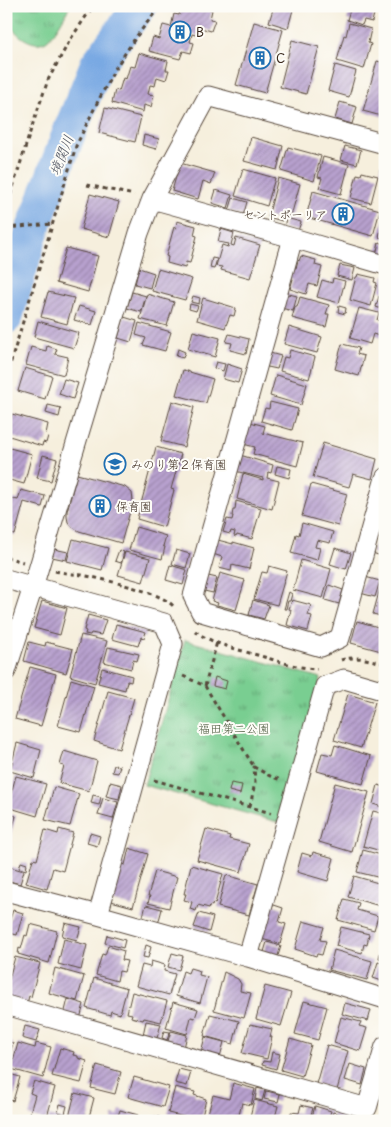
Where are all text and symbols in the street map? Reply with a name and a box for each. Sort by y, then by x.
building icon: B [168,20,192,44]
place label: B [196,23,204,41]
building icon: C [248,46,272,70]
place label: C [276,49,285,67]
water label: 境関川 [44,132,78,178]
building icon: セントポーリア [331,202,355,226]
place label: セントポーリア [243,205,327,223]
school or university icon: みのり第２保育園 [103,452,127,476]
place label: みのり第２保育園 [131,455,227,473]
building icon: 保育園 [88,494,112,518]
place label: 保育園 [116,497,152,515]
park label: 福田第二公園 [198,719,270,737]

